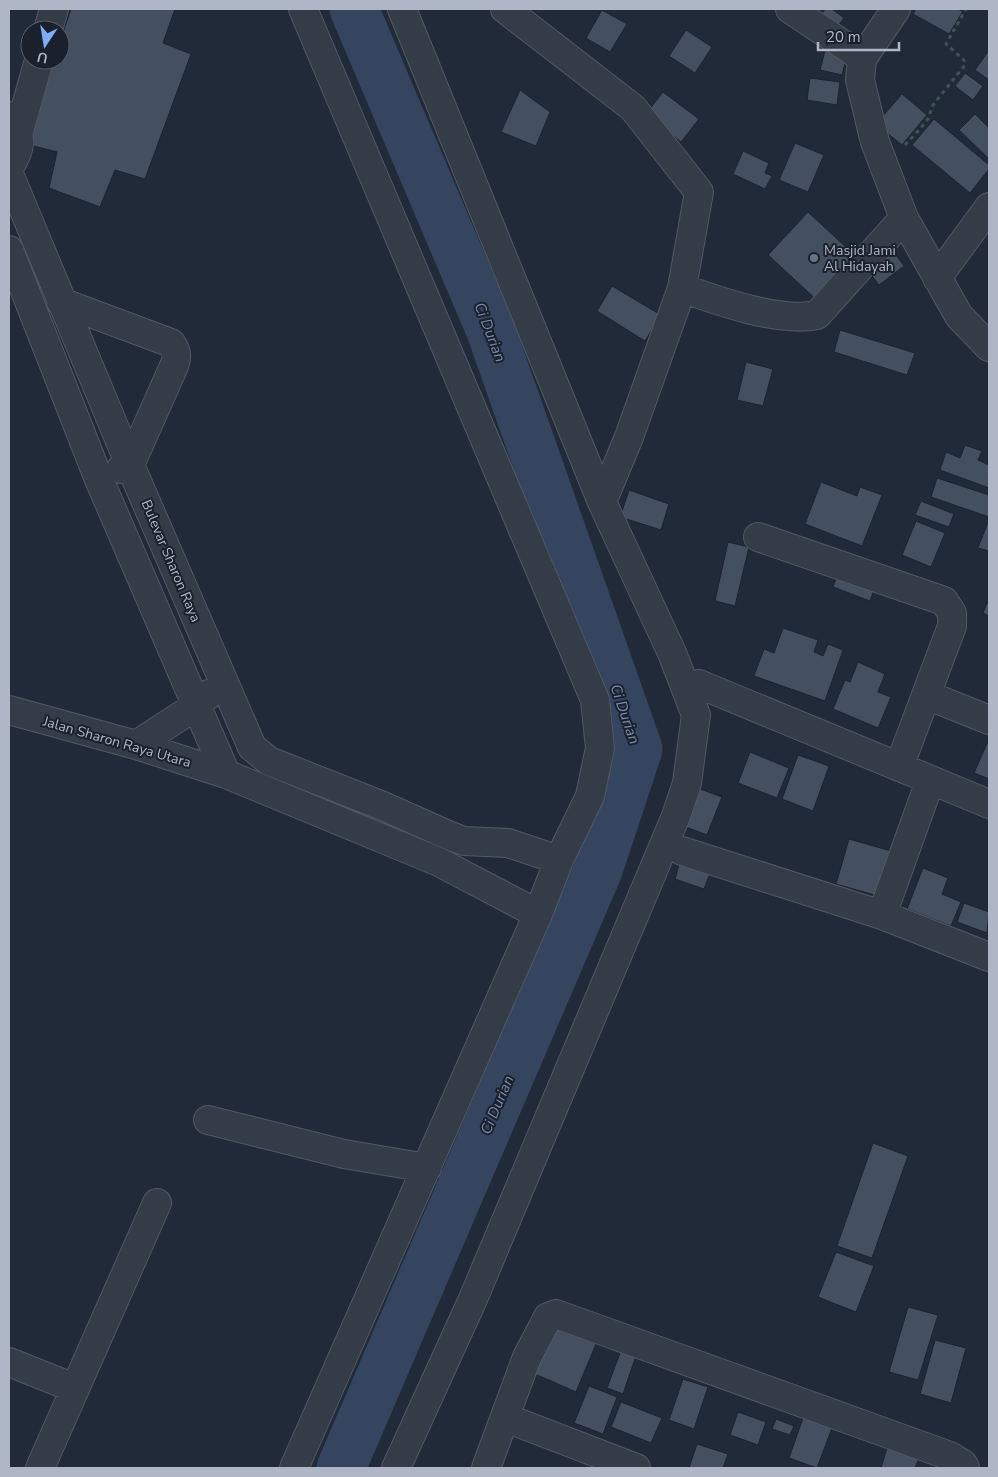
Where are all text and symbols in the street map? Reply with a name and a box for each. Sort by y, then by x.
north arrow [20,20,70,70]
scale bar [818,20,899,52]
text: 20 m [826,27,861,47]
text: U [35,47,49,68]
place label: Masjid Jami Al Hidayah [824,241,896,276]
marker: Masjid Jami Al Hidayah [808,252,820,264]
water label: Ci Durian [470,299,510,365]
street label: Bulevar Sharon Raya [137,497,205,625]
water label: Ci Durian [605,681,645,747]
street label: Jalan Sharon Raya Utara [40,712,193,772]
water label: Ci Durian [476,1072,518,1138]

